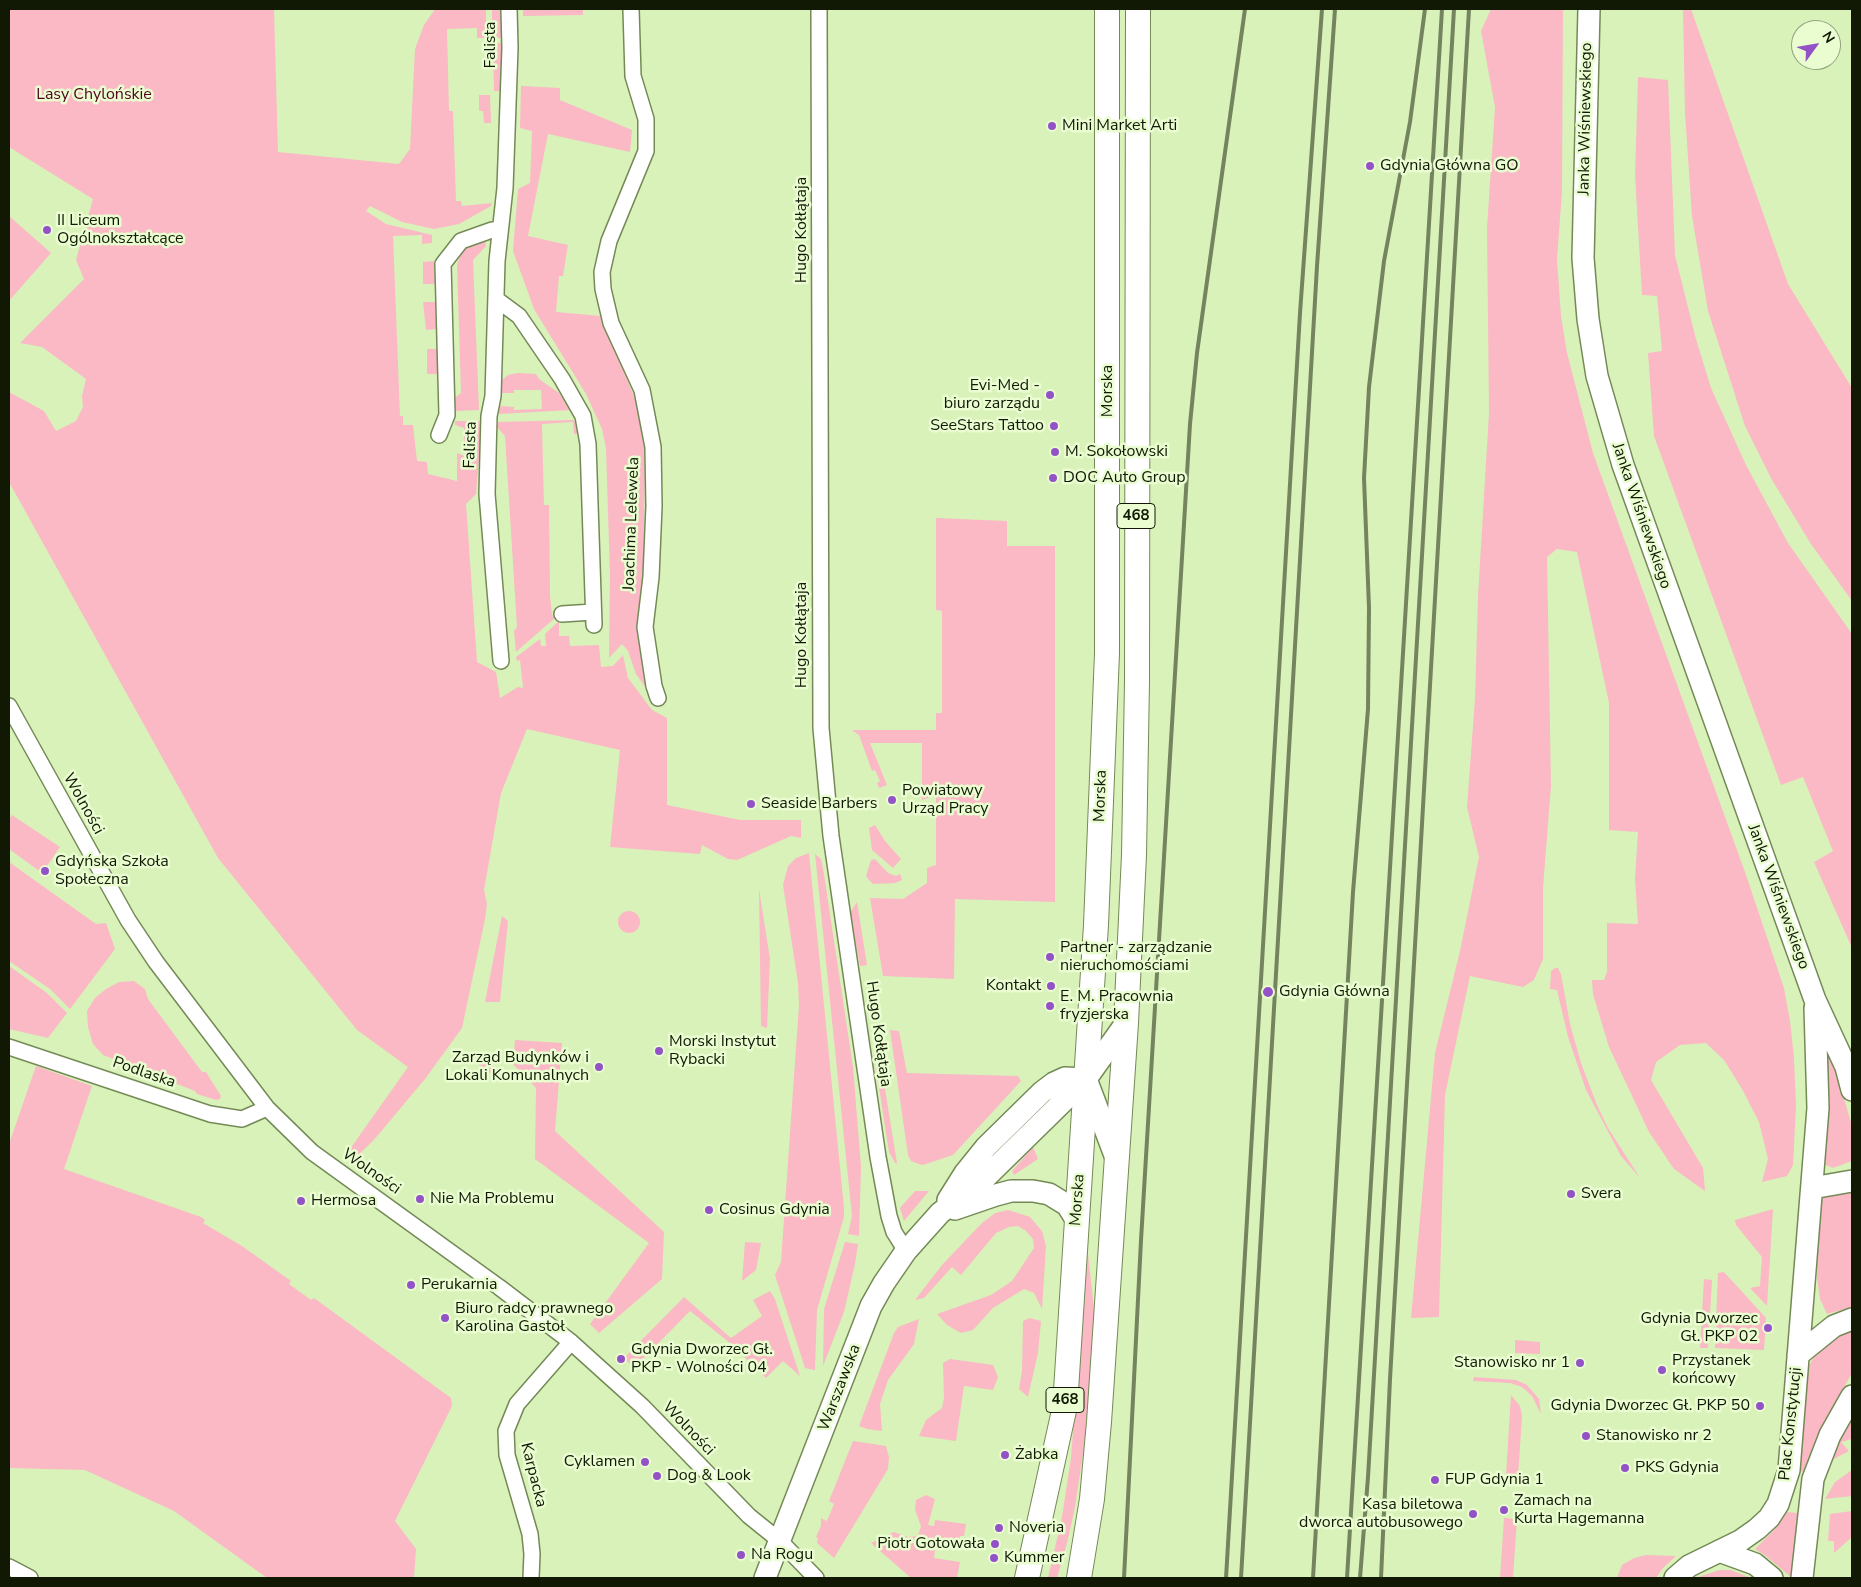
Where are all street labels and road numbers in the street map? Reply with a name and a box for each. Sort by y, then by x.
street label: Falista [481,21,501,69]
street label: Janka Wiśniewskiego [1575,42,1597,196]
street label: Hugo Kołłątaja [792,177,812,283]
street label: Morska [1098,365,1118,417]
street label: Falista [461,421,481,469]
street label: Janka Wiśniewskiego [1607,441,1675,591]
street label: Joachima Lelewela [620,457,644,591]
road number: 468 [1117,504,1155,528]
street label: Hugo Kołłątaja [792,582,812,688]
street label: Wolności [58,770,108,838]
street label: Morska [1090,770,1112,822]
street label: Janka Wiśniewskiego [1743,822,1813,972]
street label: Hugo Kołłątaja [861,980,895,1088]
street label: Podlaska [110,1053,178,1093]
street label: Wolności [338,1145,404,1199]
street label: Morska [1067,1173,1089,1227]
street label: Warszawska [815,1342,865,1434]
street label: Plac Konstytucji [1776,1366,1806,1482]
road number: 468 [1046,1388,1084,1412]
street label: Wolności [658,1398,718,1460]
street label: Karpacka [516,1441,550,1509]

